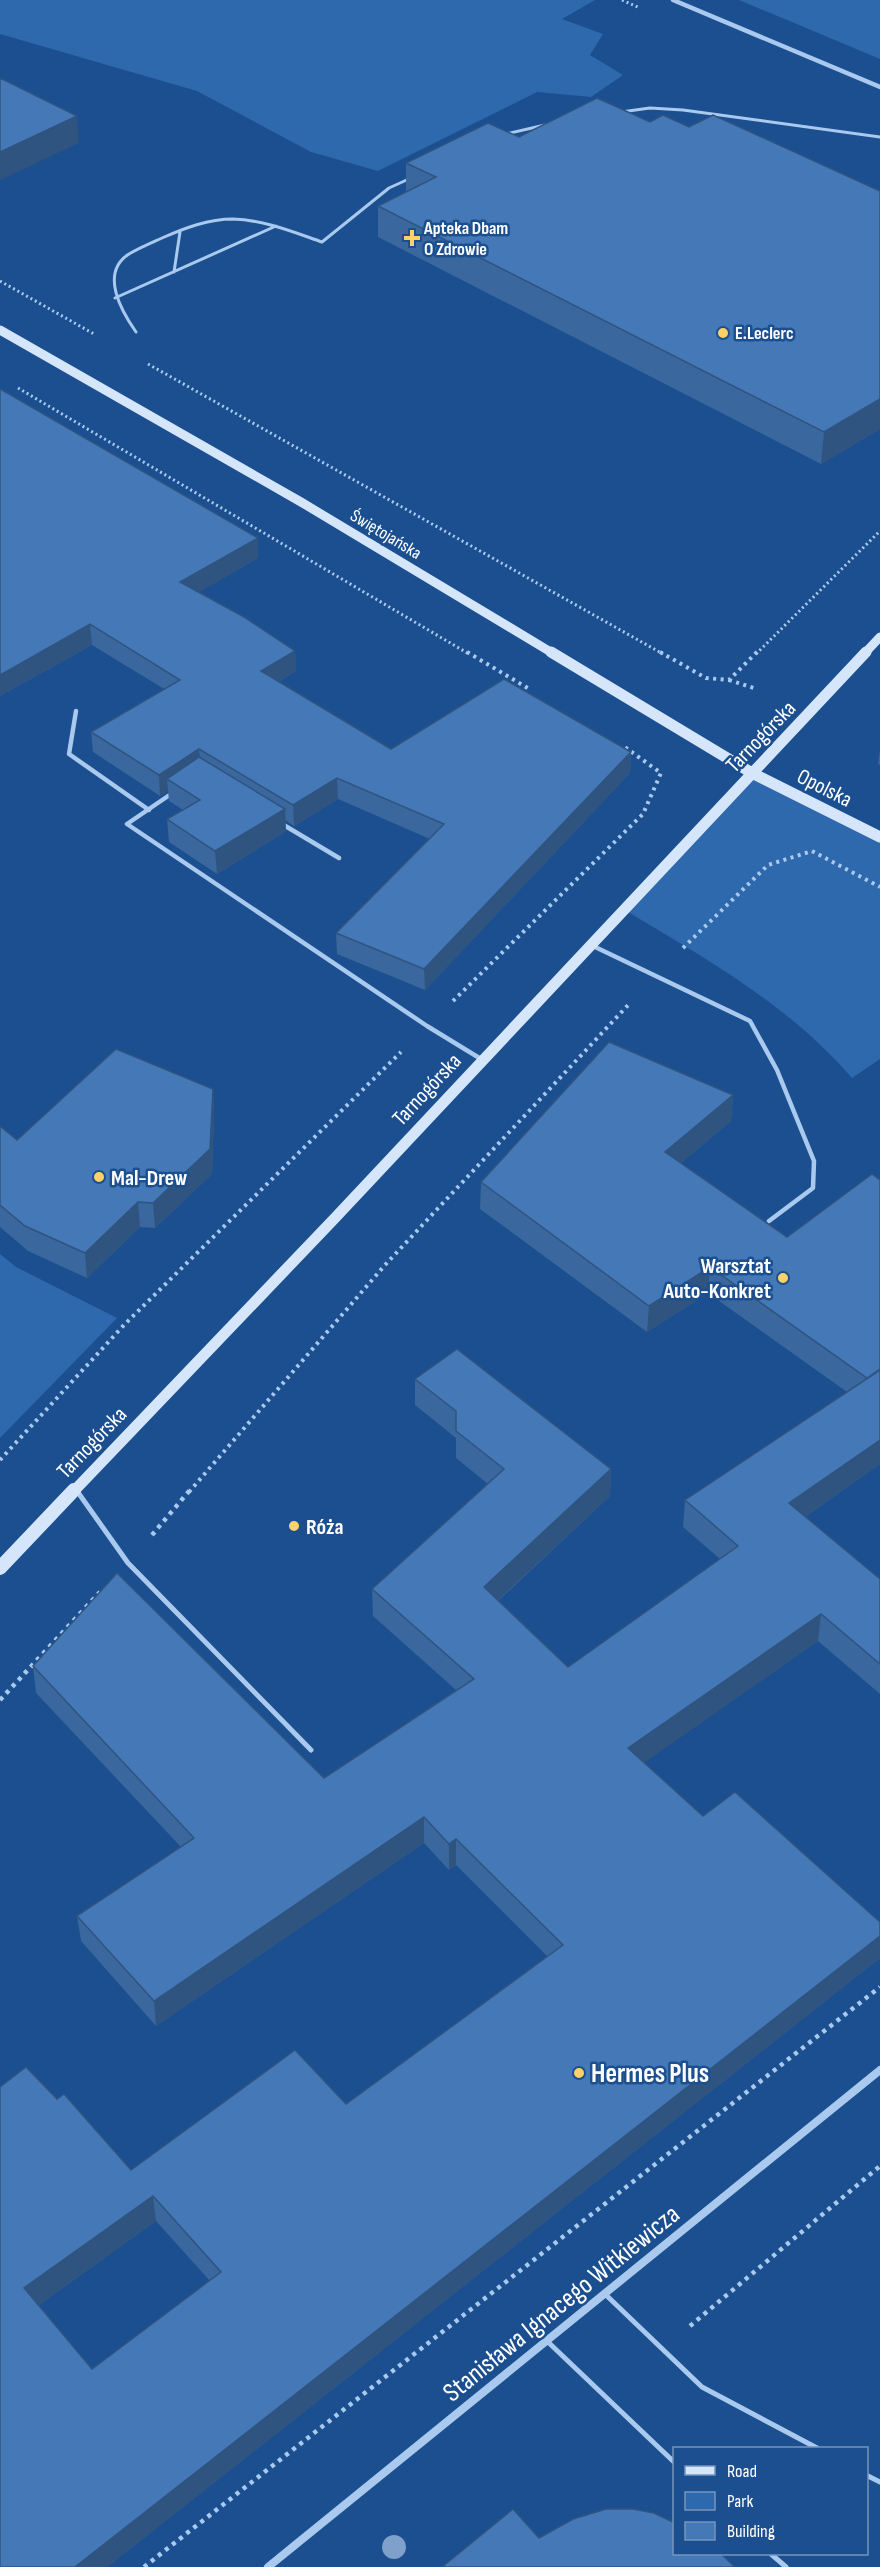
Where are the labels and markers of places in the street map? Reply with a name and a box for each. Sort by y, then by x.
place label: Apteka Dbam O Zdrowie [423,218,508,260]
marker: Apteka Dbam O Zdrowie [405,231,419,245]
place label: E.Leclerc [735,323,794,344]
marker: E.Leclerc [716,326,730,340]
place label: Mal-Drew [111,1165,187,1192]
marker: Mal-Drew [92,1170,106,1184]
place label: Warsztat Auto-Konkret [662,1253,771,1305]
marker: Warsztat Auto-Konkret [776,1271,790,1285]
place label: Róża [306,1514,343,1541]
marker: Róża [287,1519,301,1533]
place label: Hermes Plus [591,2058,709,2090]
marker: Hermes Plus [572,2066,586,2080]

